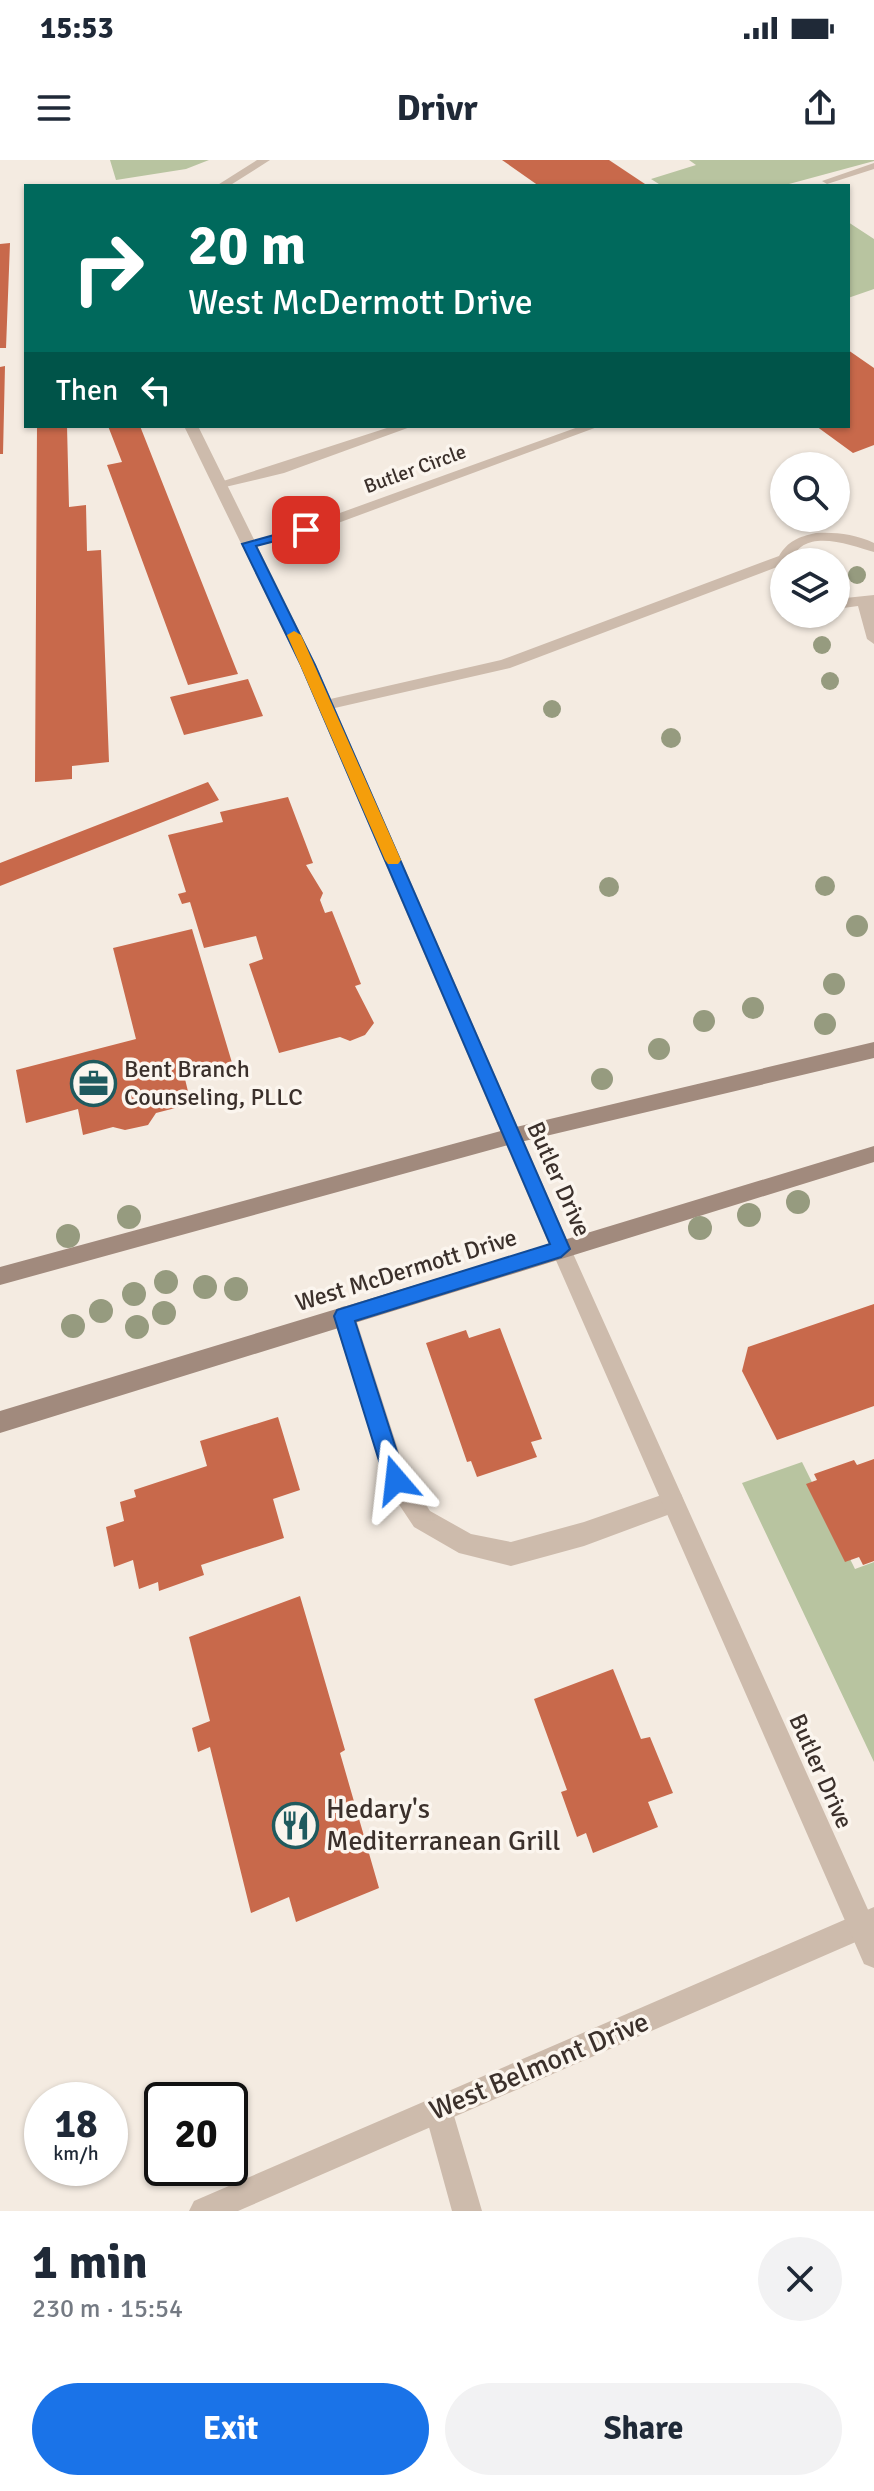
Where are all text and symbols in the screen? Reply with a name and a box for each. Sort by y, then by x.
text: 15:53 [40,10,114,47]
icon: menu [32,86,76,130]
text: Drivr [396,86,478,131]
icon: share [798,86,842,130]
text: 20 m [188,211,306,280]
icon: right [56,216,160,320]
text: West McDermott Drive [188,280,533,325]
icon: left [134,368,178,412]
text: Then [56,372,118,409]
street label: Butler Circle [360,439,470,499]
map controls [770,452,850,628]
button: search [770,452,850,532]
pin [272,496,340,564]
icon: arrive [284,508,328,552]
button: layers [770,548,850,628]
place label: Bent Branch Counseling, PLLC [124,1054,303,1112]
office icon: Bent Branch Counseling, PLLC [69,1059,117,1107]
street label: Butler Drive [520,1117,598,1241]
street label: West McDermott Drive [292,1222,520,1318]
position arrow [354,1438,438,1522]
street label: Butler Drive [782,1709,860,1833]
place label: Hedary's Mediterranean Grill [326,1792,560,1858]
restaurant icon: Hedary's Mediterranean Grill [271,1801,319,1849]
street label: West Belmont Drive [424,2004,654,2128]
speed limit sign: 20 [144,2082,248,2186]
text: 18 [54,2099,98,2149]
text: km/h [53,2141,99,2166]
text: 1 min [32,2233,148,2292]
button: close [758,2237,842,2321]
text: 230 m · 15:54 [32,2293,183,2325]
button: Exit [32,2383,429,2475]
button: Share [445,2383,842,2475]

